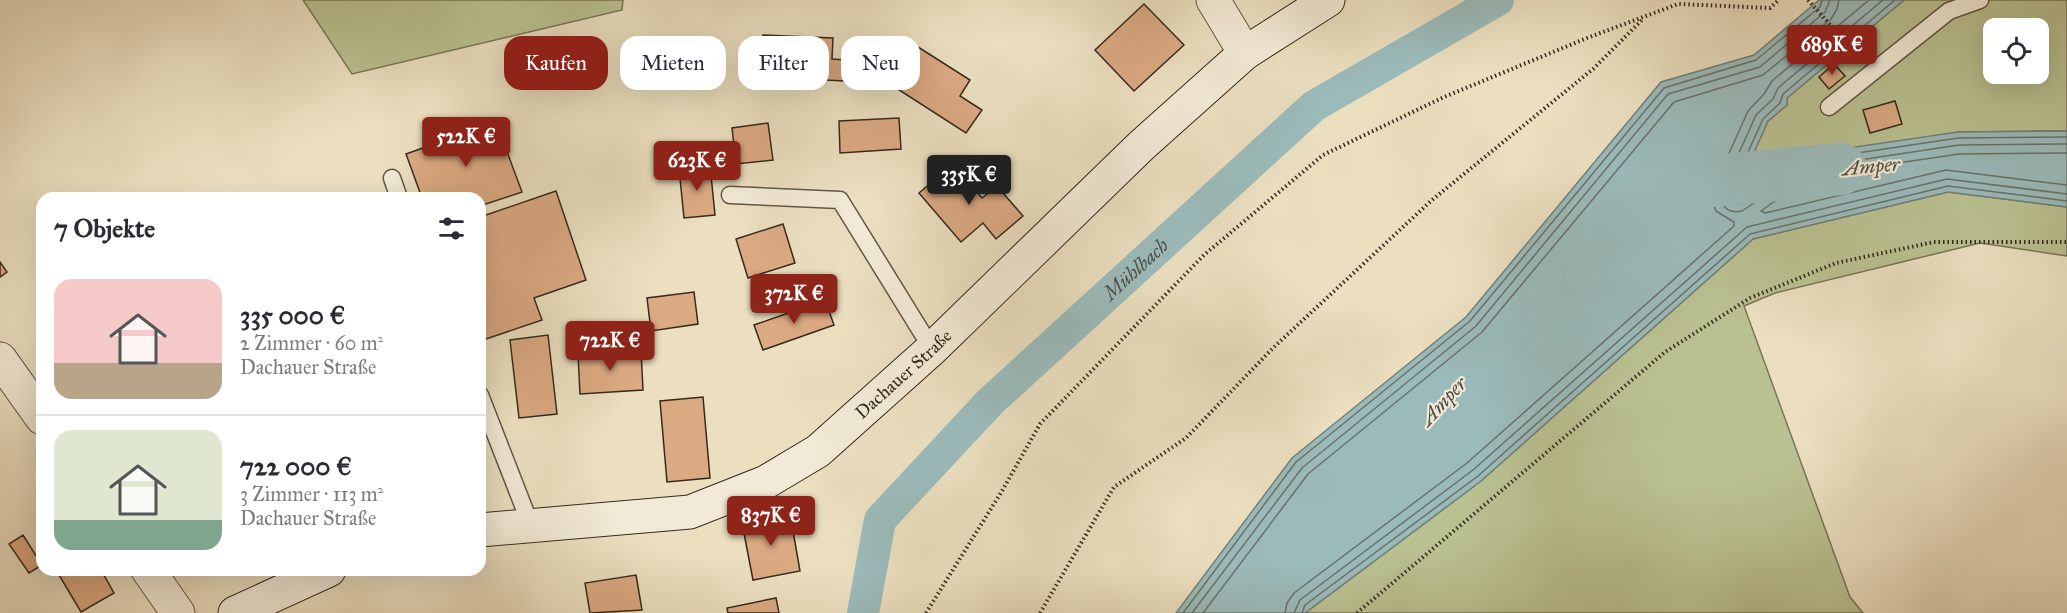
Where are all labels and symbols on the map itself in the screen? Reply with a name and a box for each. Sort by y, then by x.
pin: 689K € [1783,25,1881,76]
pin: 522K € [417,117,515,168]
pin: 623K € [648,141,746,192]
water label: Amper [1839,151,1903,182]
pin: 335K € [920,155,1018,206]
water label: Mühlbach [1096,233,1173,306]
pin: 372K € [745,274,843,325]
pin: 722K € [561,321,659,372]
street label: Dachauer Straße [851,325,956,423]
water label: Amper [1413,370,1473,432]
pin: 837K € [722,496,820,547]

